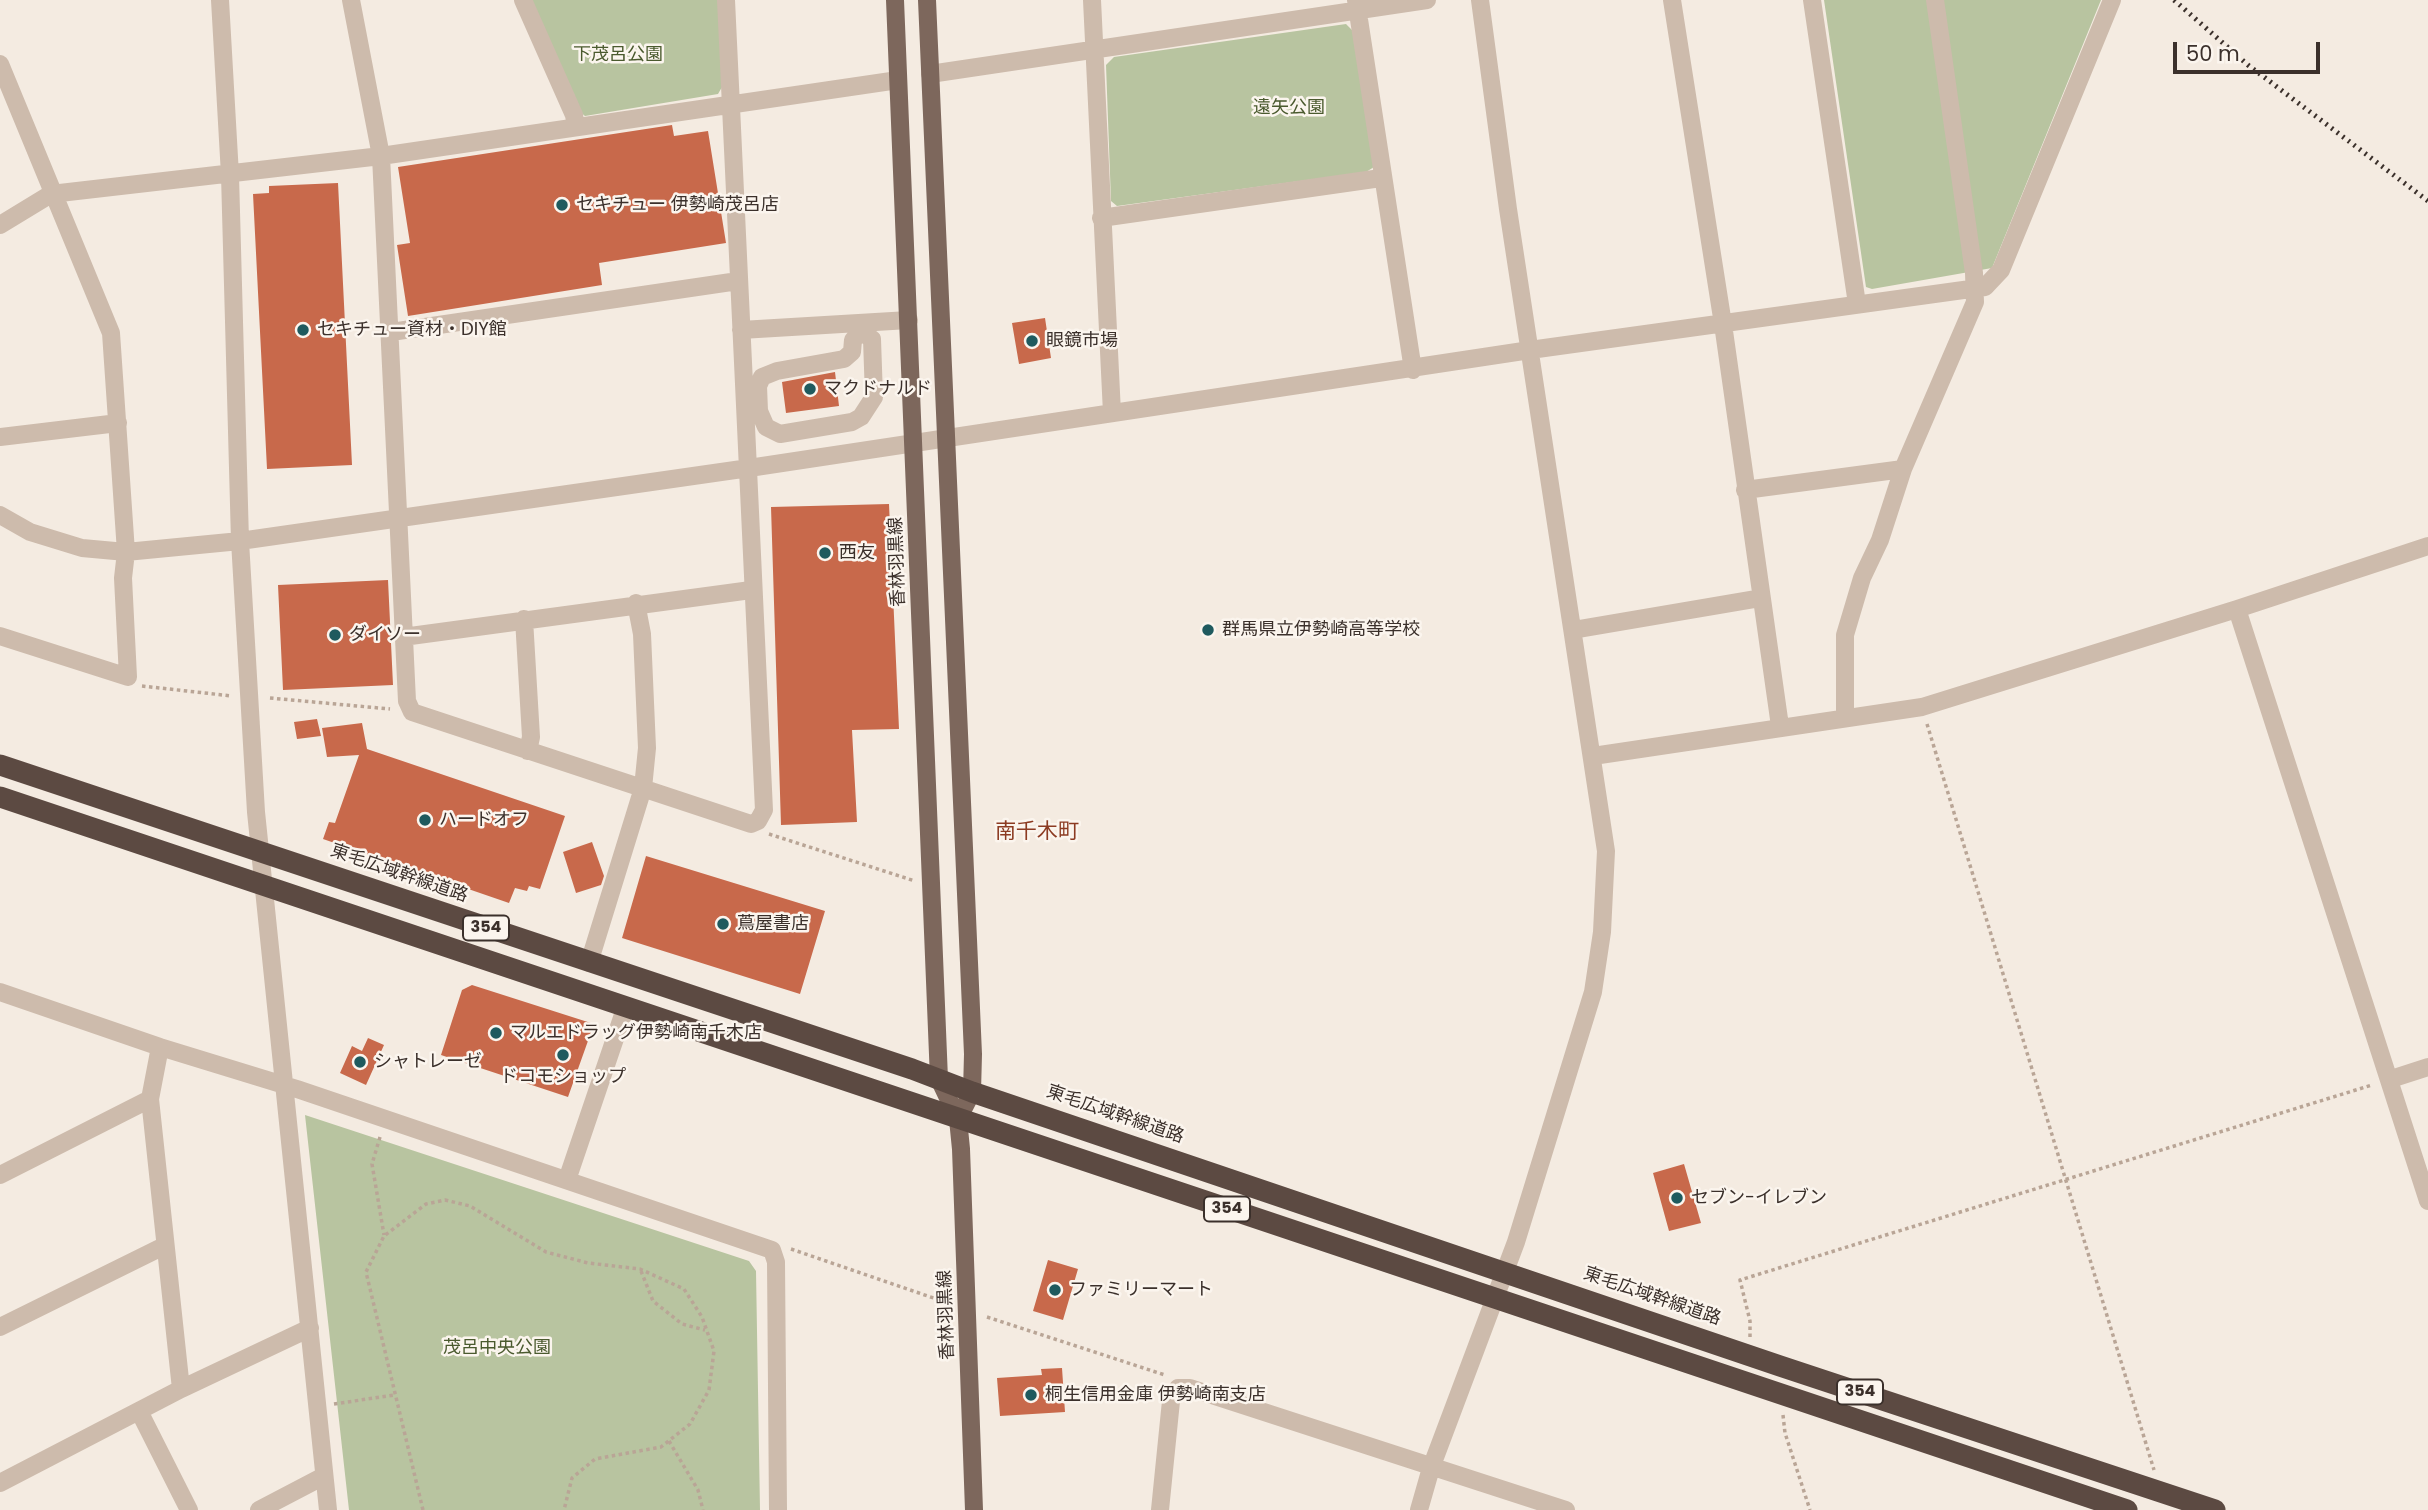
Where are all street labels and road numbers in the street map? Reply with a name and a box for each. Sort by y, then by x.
street label: 香林羽黒線 [886,517,910,607]
street label: 東毛広域幹線道路 [327,840,471,908]
road number: 354 [463,916,509,940]
street label: 東毛広域幹線道路 [1043,1081,1187,1149]
road number: 354 [1204,1196,1250,1222]
street label: 東毛広域幹線道路 [1580,1263,1724,1331]
street label: 香林羽黒線 [935,1270,959,1360]
road number: 354 [1837,1380,1883,1404]

